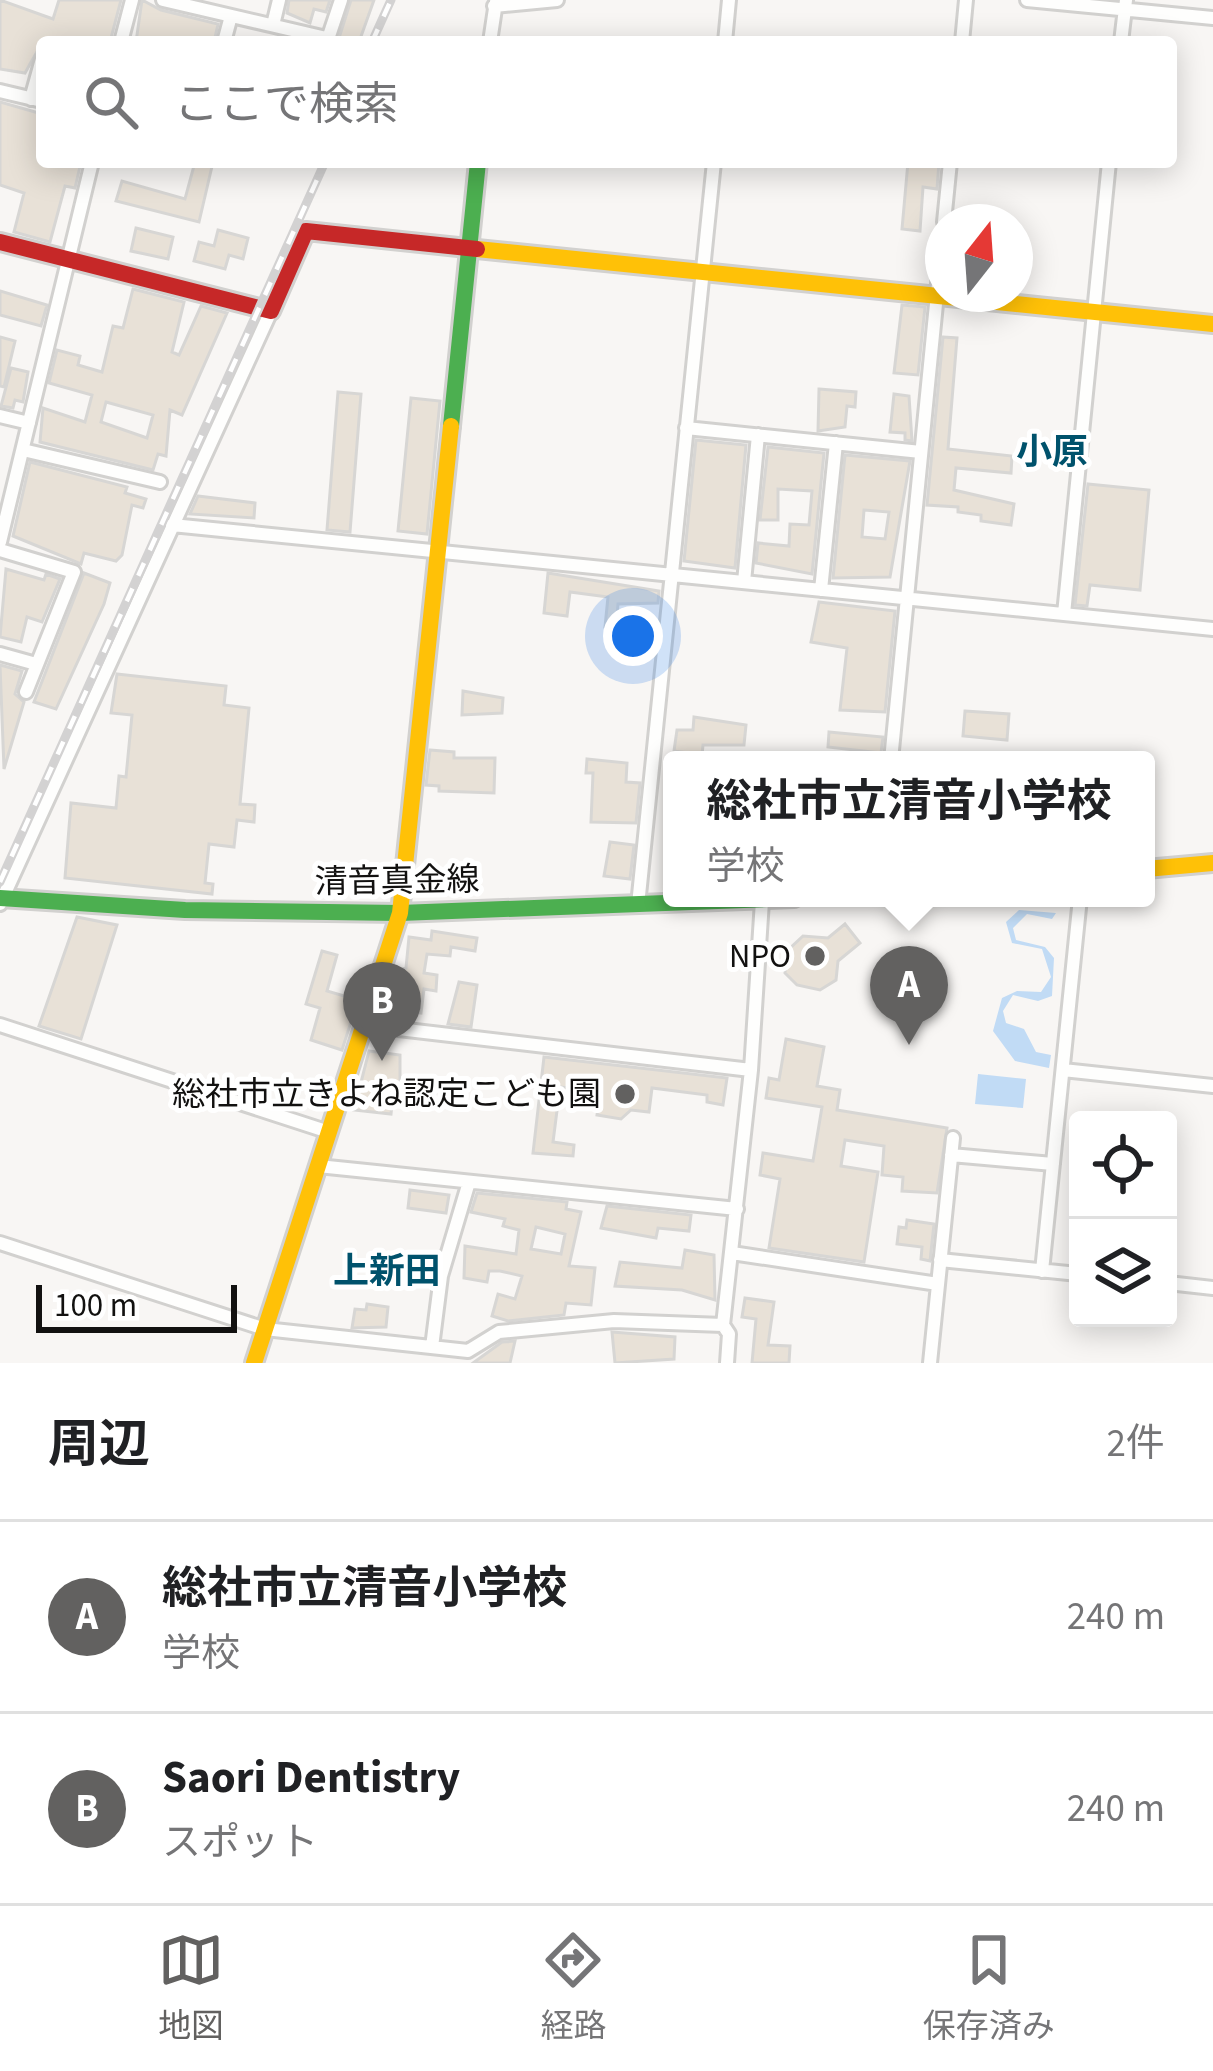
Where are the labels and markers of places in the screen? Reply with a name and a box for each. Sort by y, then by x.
place label: NPO [729,933,791,980]
marker: NPO [802,943,828,969]
pin: A [870,946,948,1045]
pin: B [343,962,421,1061]
place label: 総社市立きよね認定こども園 [172,1071,601,1118]
marker: 総社市立きよね認定こども園 [612,1081,638,1107]

